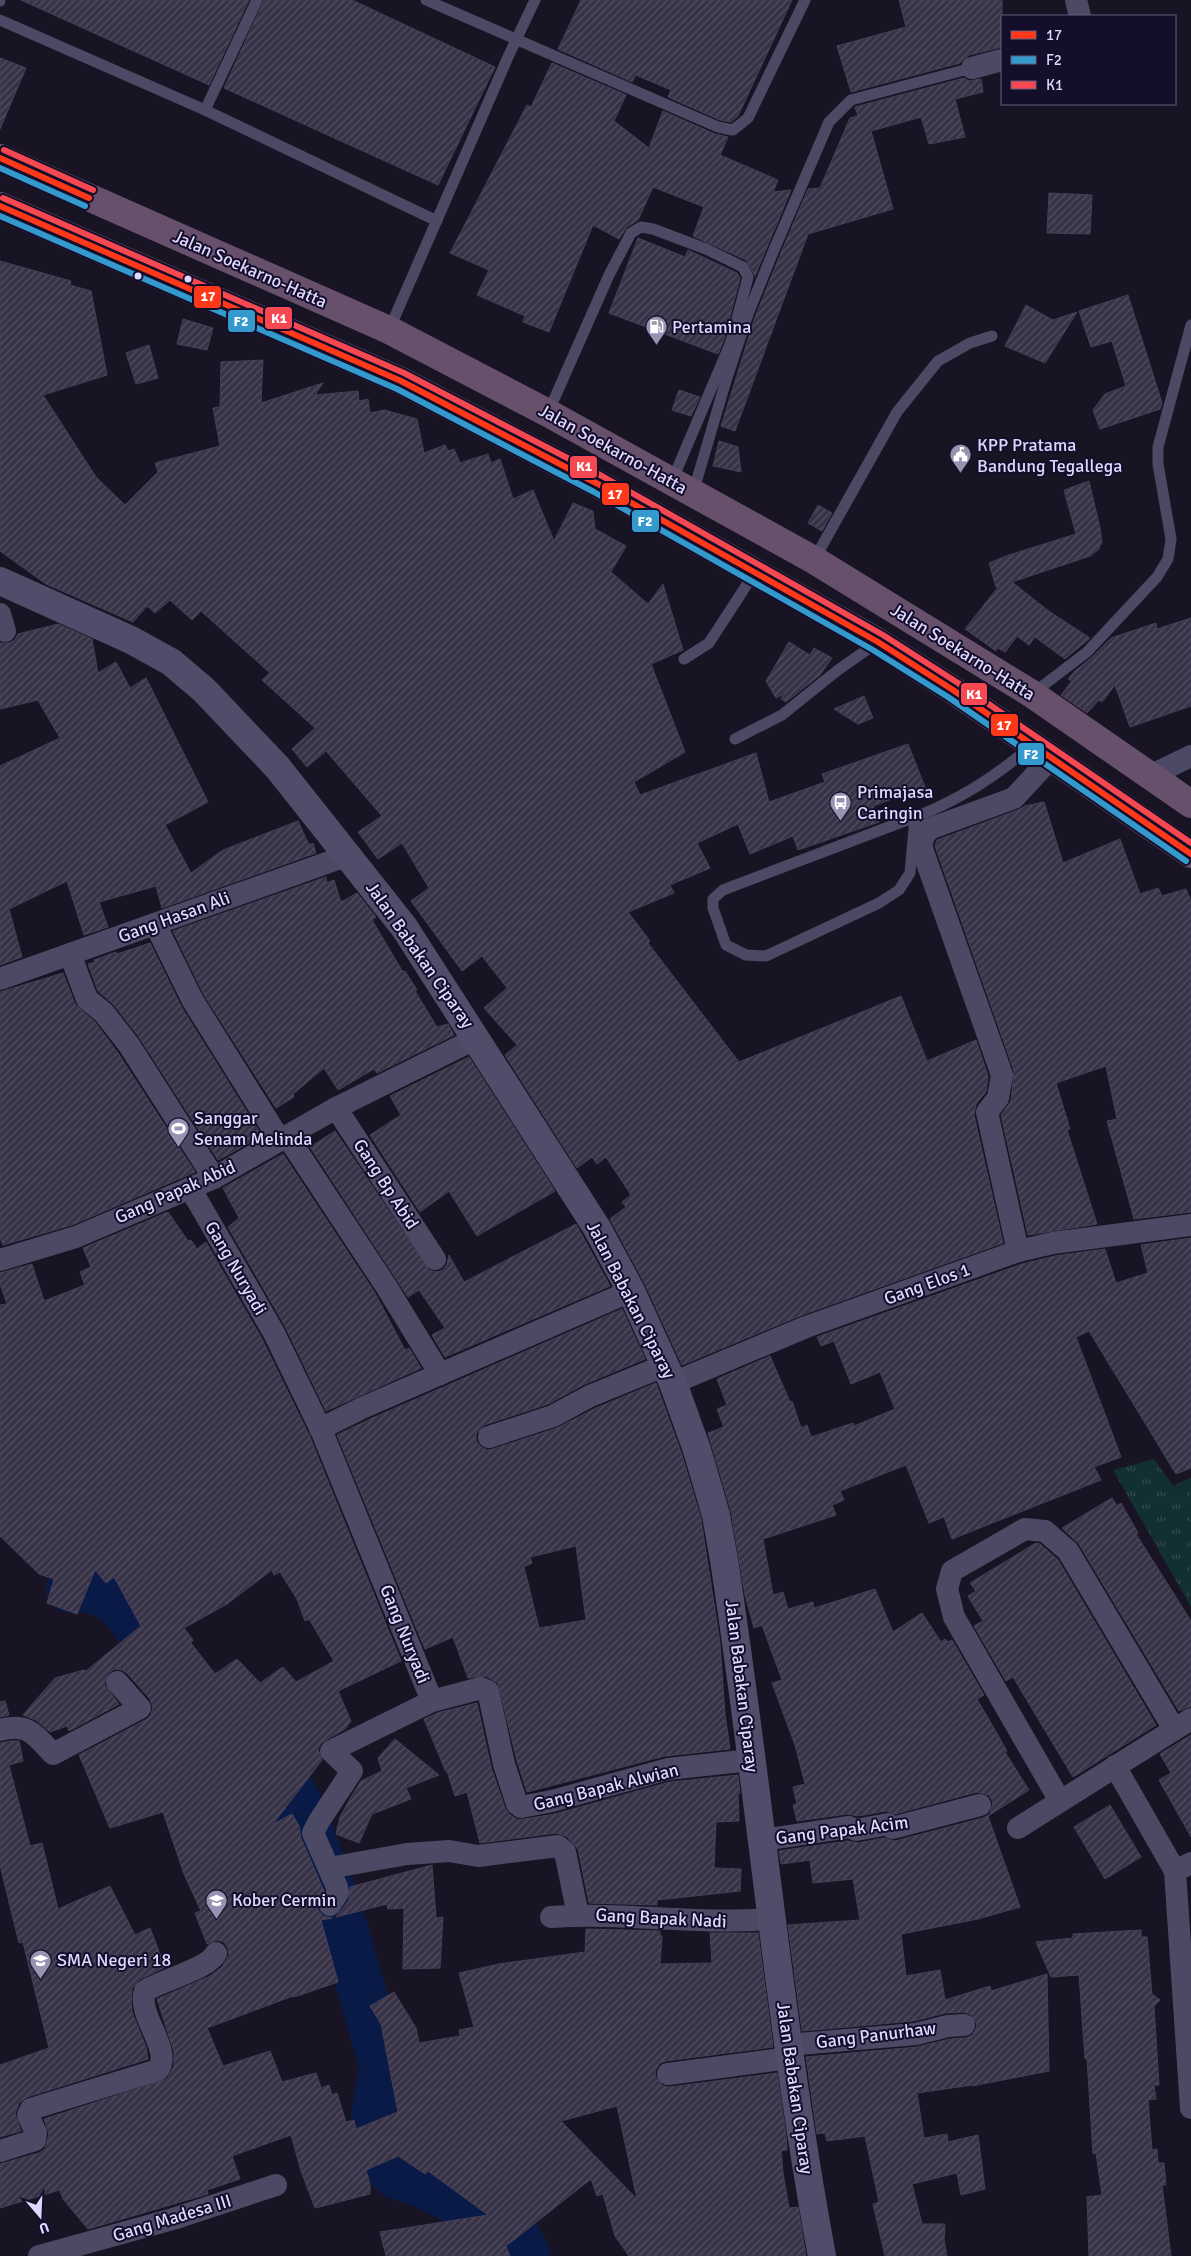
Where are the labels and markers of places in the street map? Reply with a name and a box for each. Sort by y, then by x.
unlabelled marker [133,271,143,281]
unlabelled marker [183,274,193,284]
fuel station icon: Pertamina [644,315,668,346]
place label: Pertamina [672,316,751,338]
place label: KPP Pratama Bandung Tegallega [977,434,1122,477]
public building icon: KPP Pratama Bandung Tegallega [949,443,973,474]
place label: Primajasa Caringin [857,781,933,824]
bus stop icon: Primajasa Caringin [829,790,853,821]
place label: Sanggar Senam Melinda [194,1107,312,1150]
sports icon: Sanggar Senam Melinda [166,1116,190,1147]
school or university icon: Kober Cermin [204,1888,228,1919]
place label: Kober Cermin [232,1889,336,1911]
school or university icon: SMA Negeri 18 [29,1948,53,1979]
place label: SMA Negeri 18 [57,1949,171,1971]

